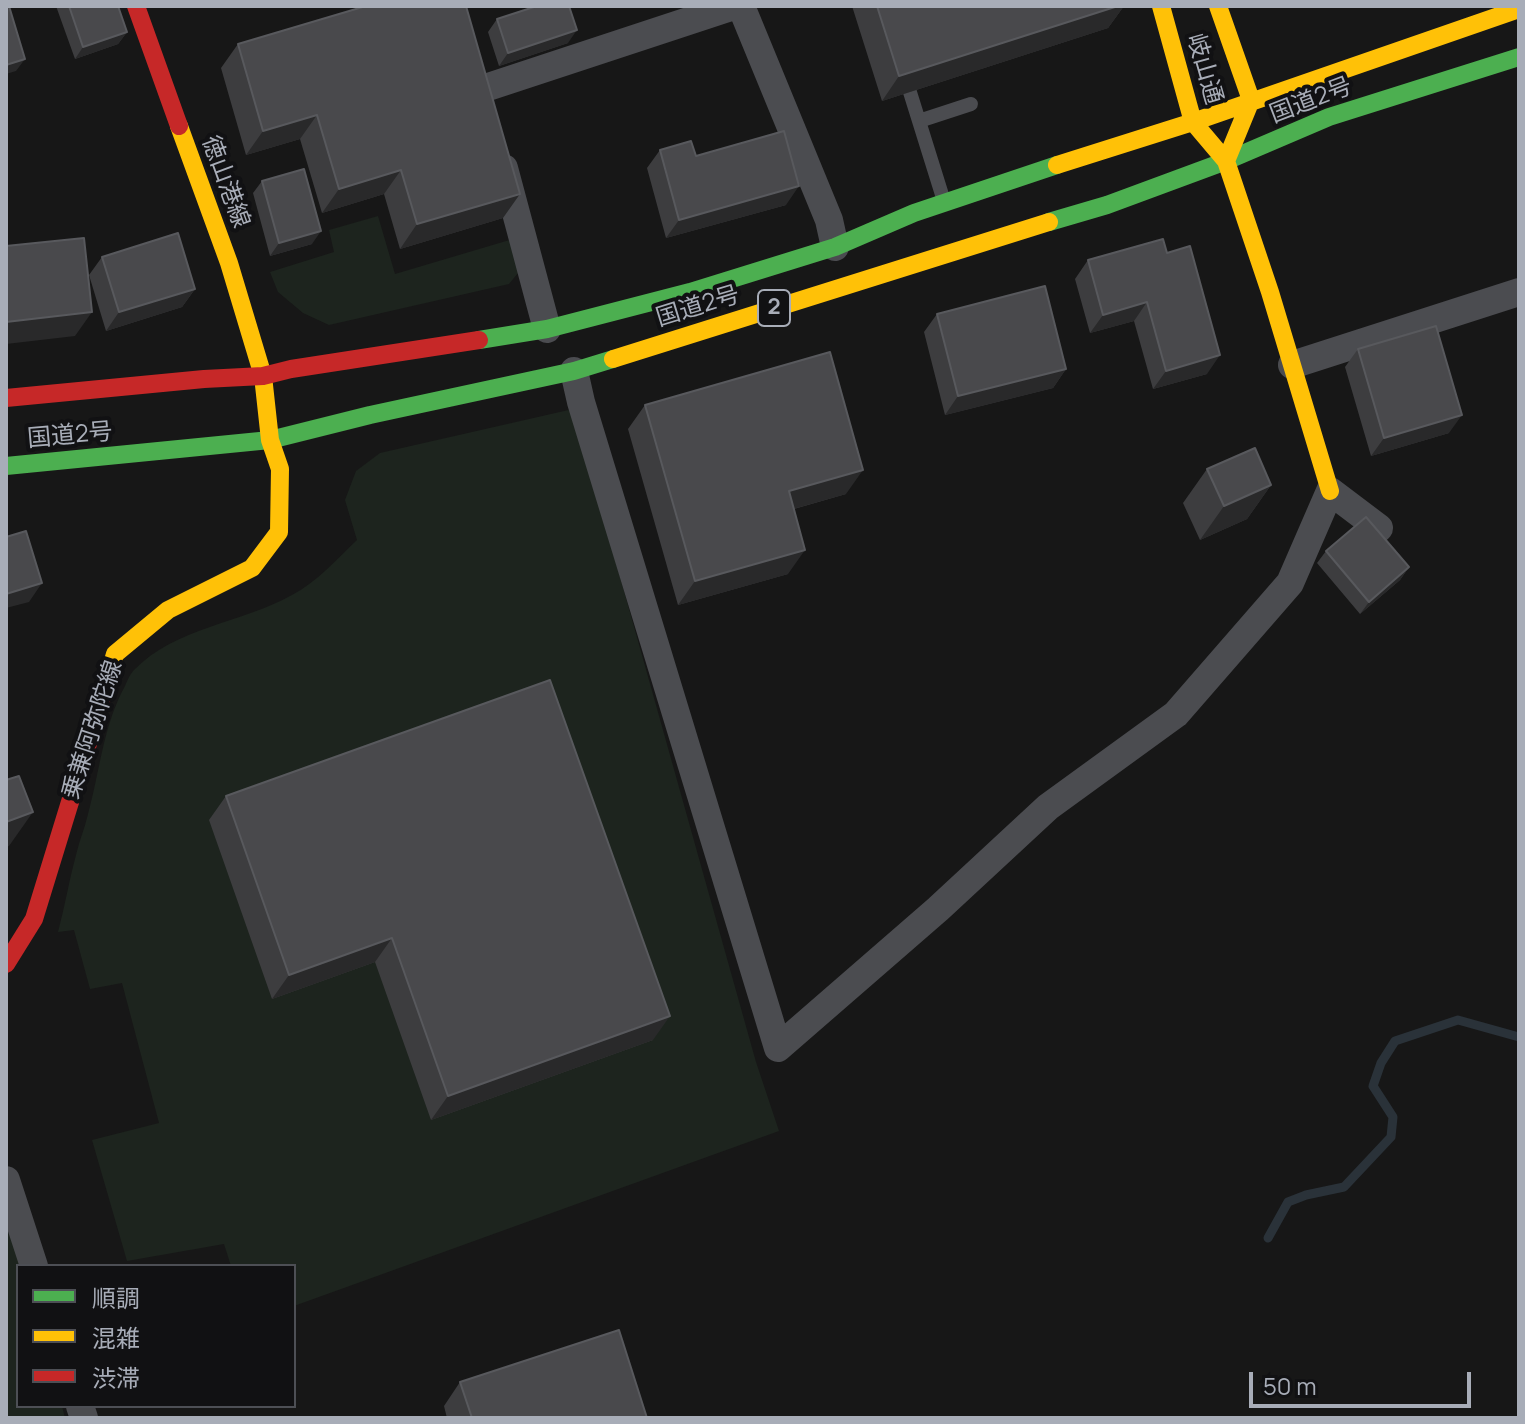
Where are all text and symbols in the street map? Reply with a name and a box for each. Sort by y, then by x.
street label: 岐山通 [1180,30,1228,108]
street label: 国道2号 [1266,72,1356,130]
street label: 徳山港線 [195,132,255,232]
street label: 国道2号 [653,281,743,333]
road number: 2 [758,290,790,326]
street label: 国道2号 [26,418,114,454]
street label: 乗兼阿弥陀線 [57,657,129,803]
legend [16,1264,296,1408]
text: 順調 [92,1281,140,1314]
text: 混雑 [92,1321,140,1354]
scale bar [1253,1356,1475,1406]
text: 渋滞 [92,1361,140,1394]
text: 50 m [1263,1369,1317,1402]

